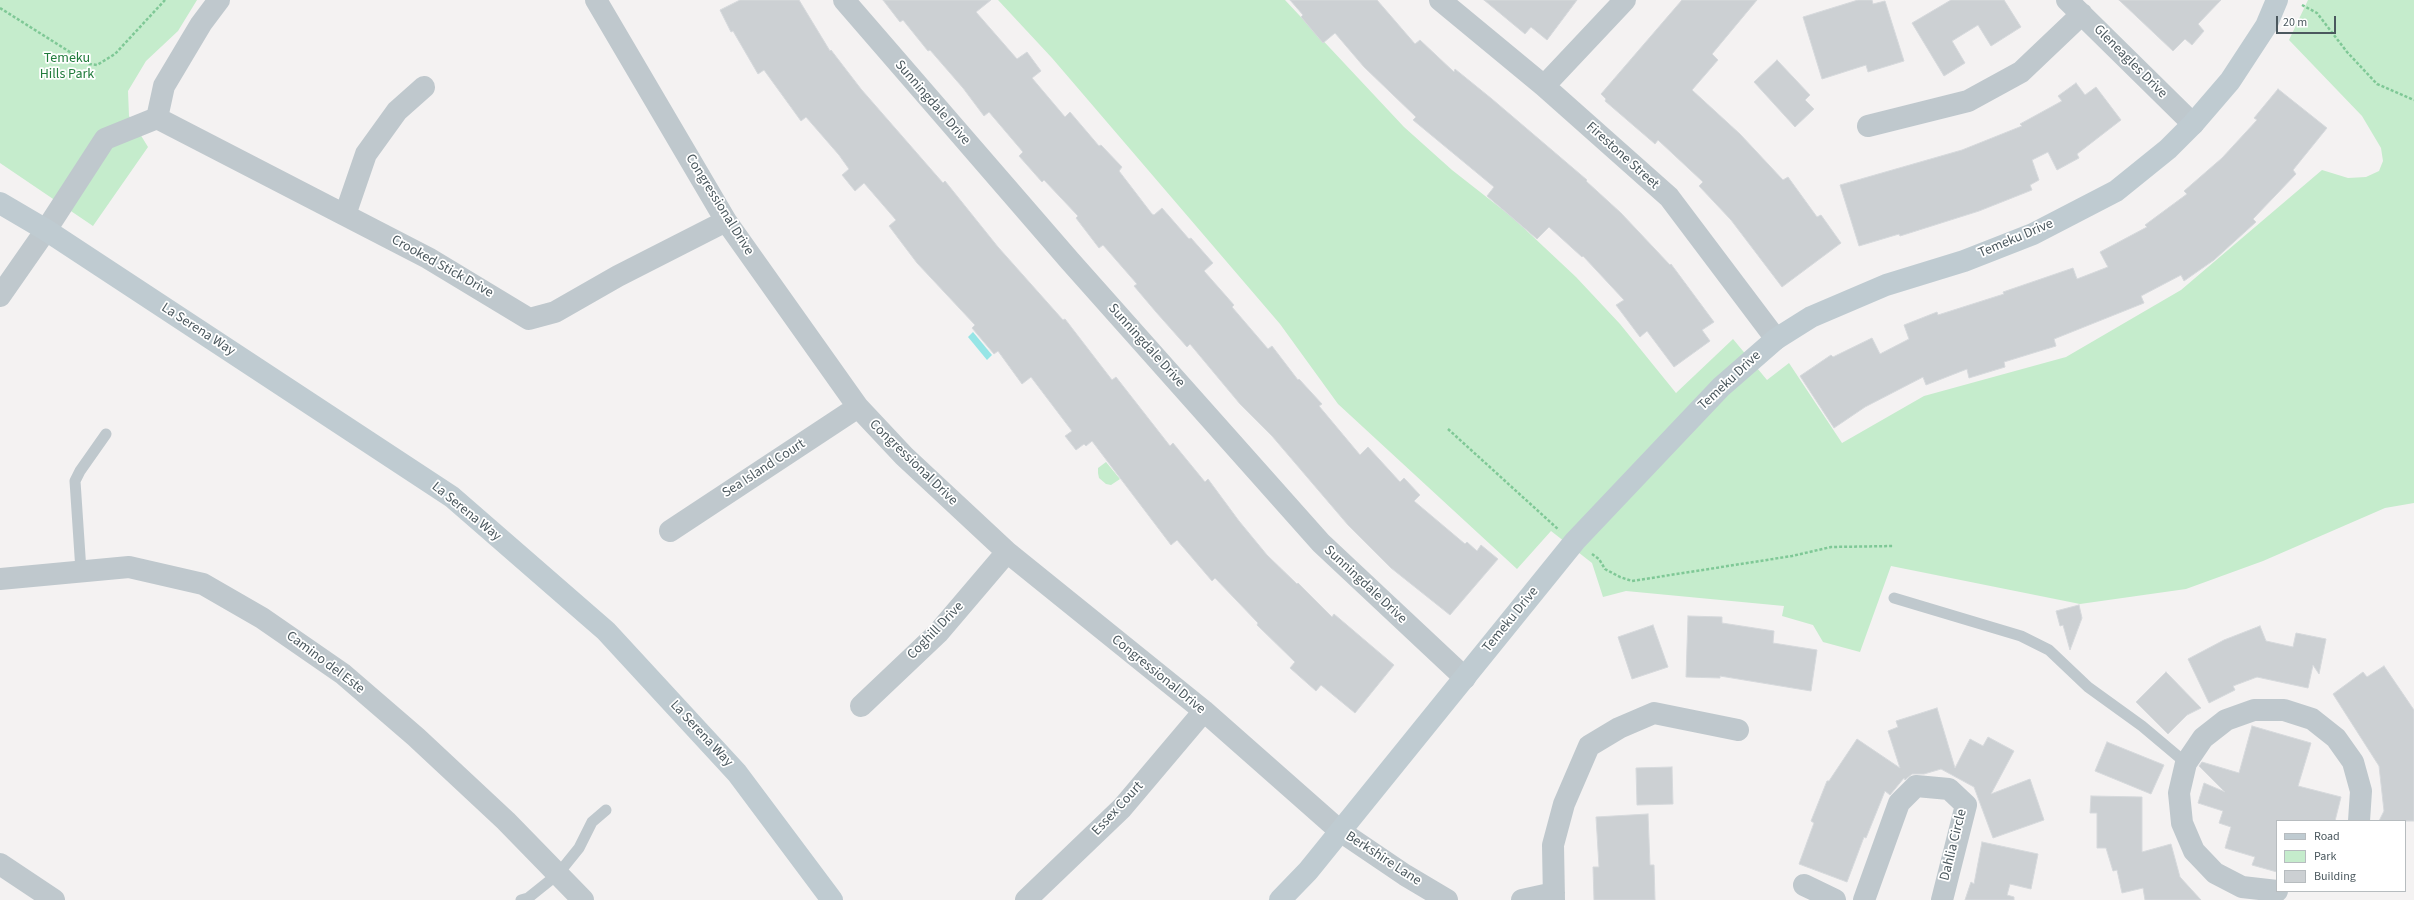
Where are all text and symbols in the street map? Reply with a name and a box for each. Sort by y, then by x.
scale bar [2278,8,2338,34]
text: 20 m [2283,14,2307,31]
street label: Gleneagles Drive [2090,22,2170,102]
park label: Temeku Hills Park [40,51,94,84]
street label: Sunningdale Drive [891,57,973,149]
street label: Firestone Street [1582,119,1662,193]
street label: Congressional Drive [681,151,757,259]
street label: Temeku Drive [1976,216,2056,262]
street label: Crooked Stick Drive [388,232,496,302]
street label: La Serena Way [158,300,238,360]
street label: Sunningdale Drive [1104,301,1188,391]
street label: Temeku Drive [1695,348,1765,414]
street label: Congressional Drive [865,417,961,509]
street label: Sea Island Court [719,436,809,502]
street label: La Serena Way [428,479,504,545]
street label: Sunningdale Drive [1320,542,1410,628]
street label: Temeku Drive [1479,584,1543,656]
street label: Coghill Drive [904,599,968,663]
street label: Camino del Este [283,628,367,698]
street label: Congressional Drive [1108,632,1208,718]
street label: La Serena Way [666,697,736,771]
street label: Essex Court [1089,778,1147,840]
street label: Dahlia Circle [1937,807,1971,883]
legend [2276,820,2406,892]
street label: Berkshire Lane [1342,828,1424,890]
text: Road [2314,828,2340,845]
text: Park [2314,848,2336,865]
text: Building [2314,868,2356,885]

